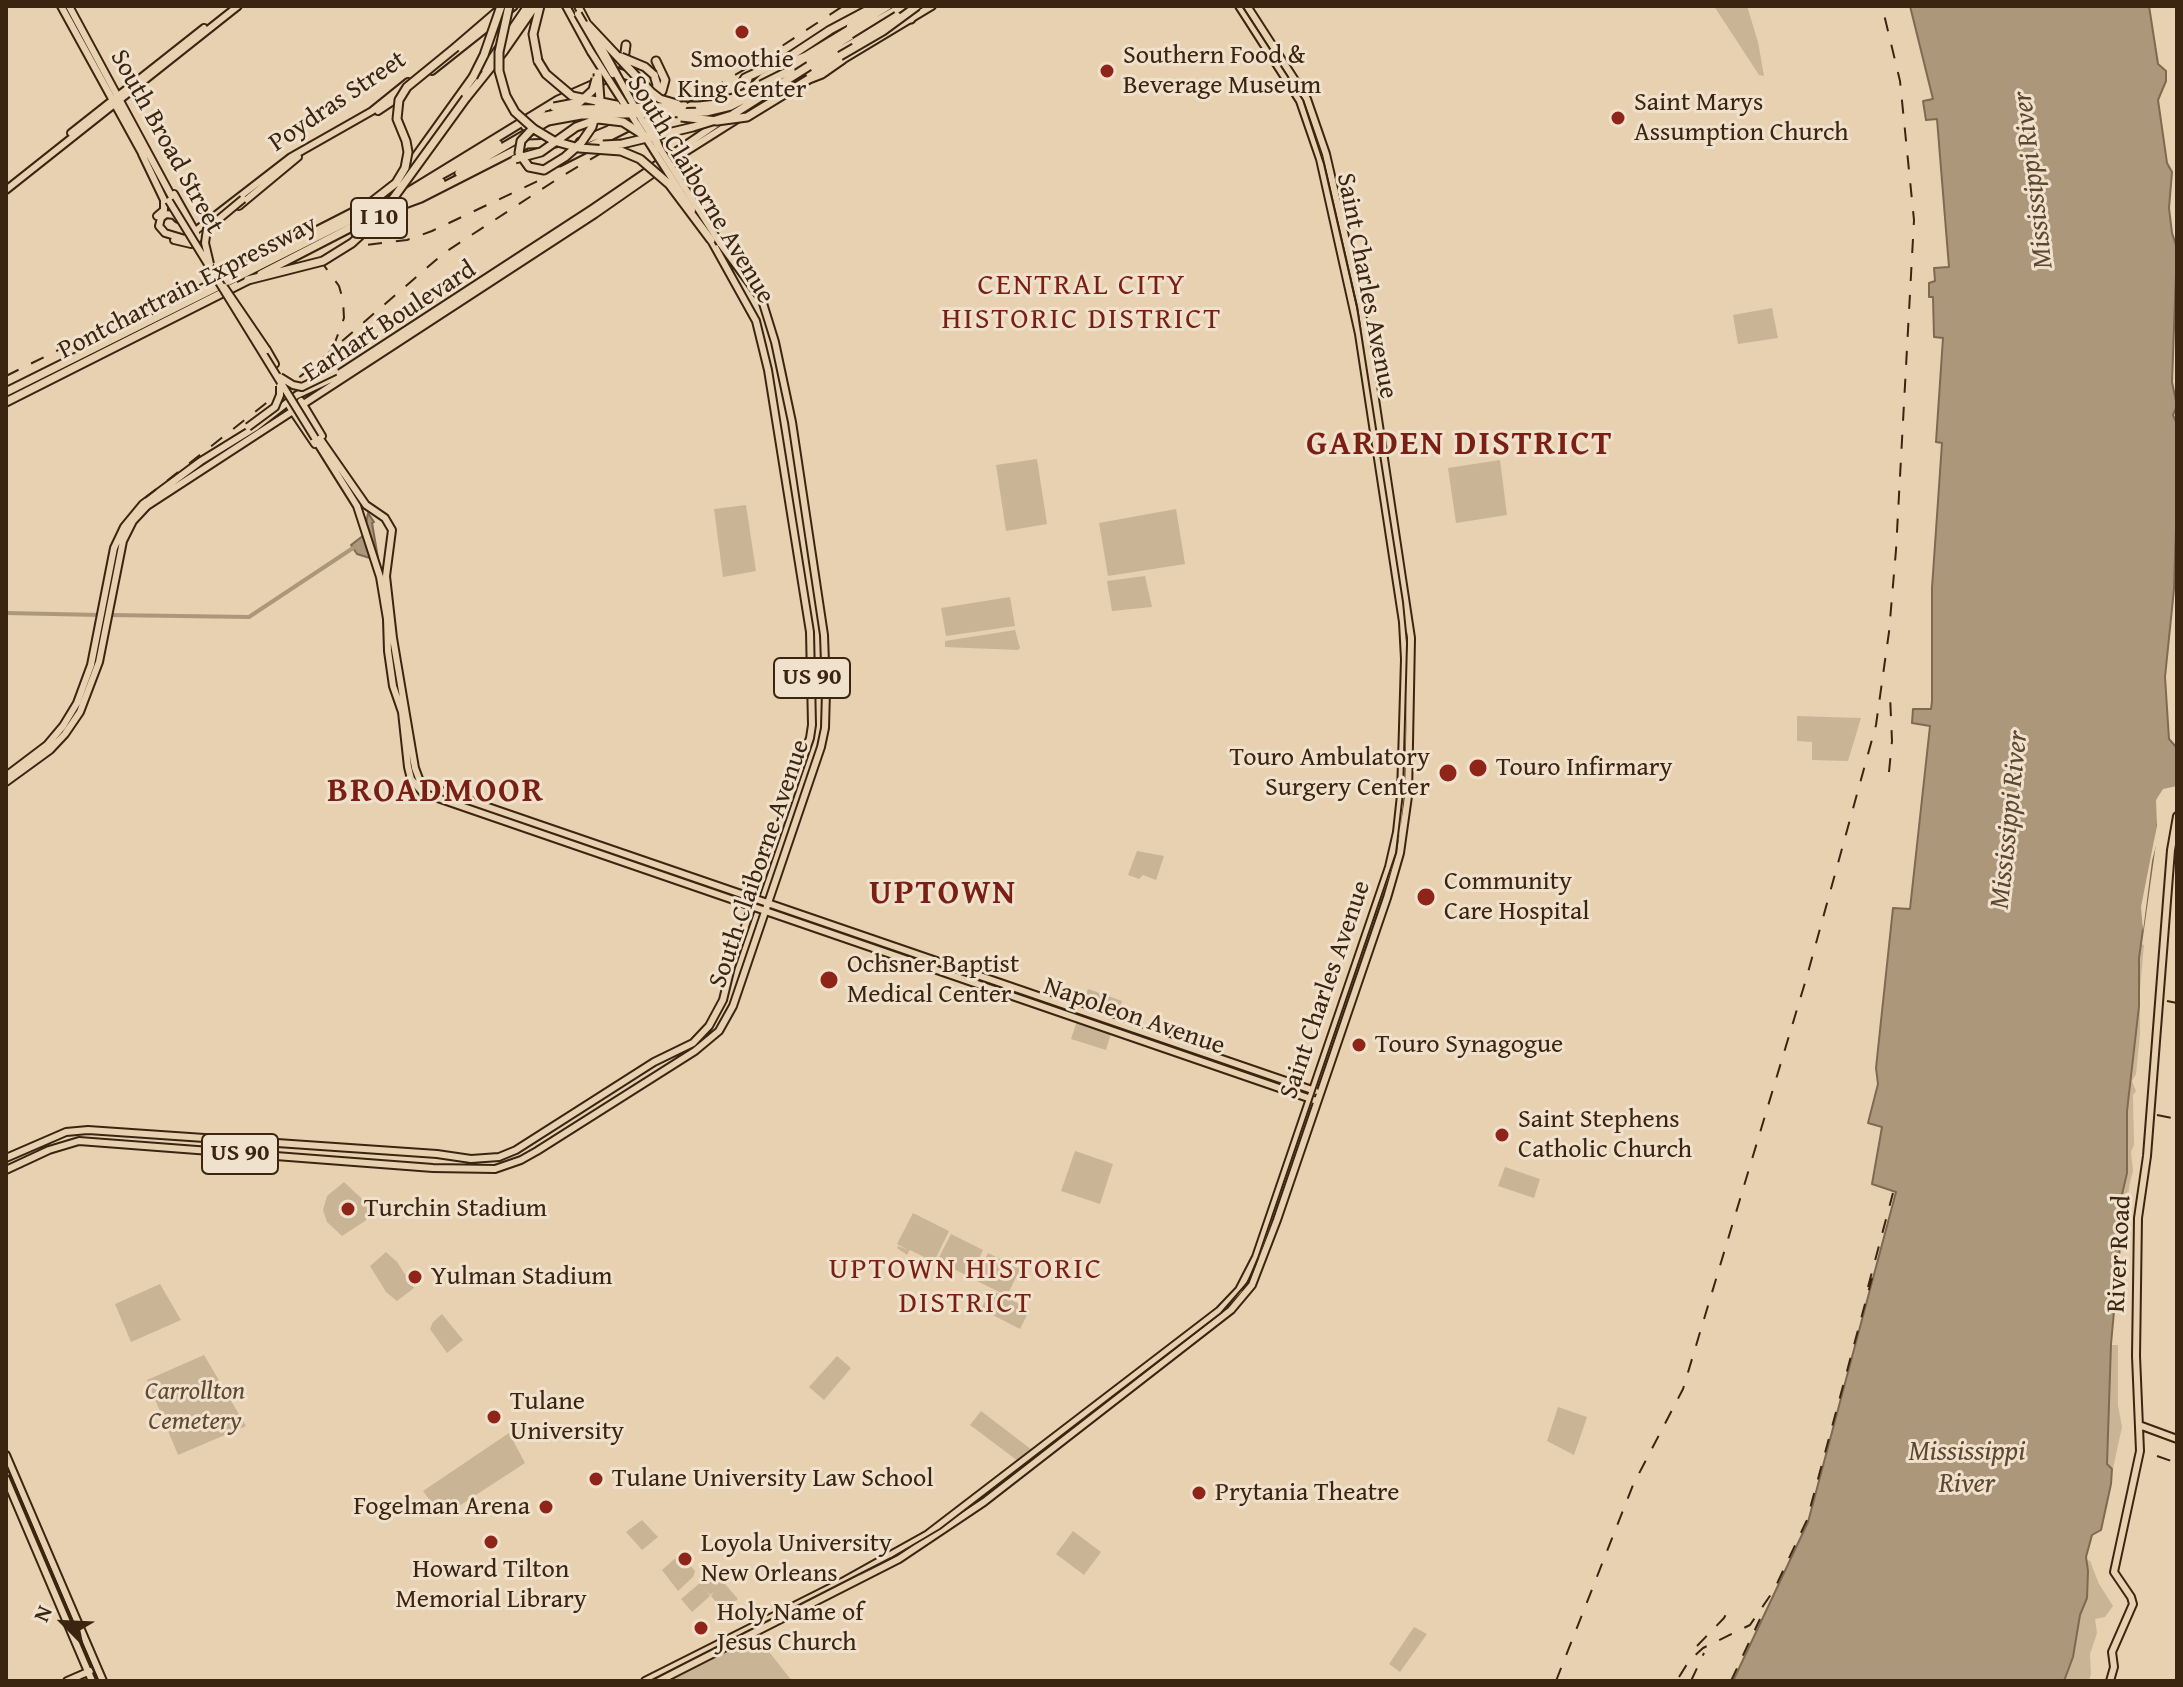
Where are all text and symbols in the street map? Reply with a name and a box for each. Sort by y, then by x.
marker: Smoothie King Center [733,23,751,41]
place label: Southern Food & Beverage Museum [1123,40,1321,102]
place label: Smoothie King Center [678,44,806,106]
street label: South Broad Street [103,45,229,239]
street label: Poydras Street [264,45,412,159]
marker: Southern Food & Beverage Museum [1098,62,1116,80]
street label: South Claiborne Avenue [620,70,780,310]
place label: Saint Marys Assumption Church [1634,87,1849,148]
water label: Mississippi River [2006,89,2062,271]
marker: Saint Marys Assumption Church [1609,109,1627,127]
street label: Saint Charles Avenue [1329,171,1403,401]
road number: I 10 [351,198,407,238]
street label: Pontchartrain Expressway [53,209,323,367]
street label: Earhart Boulevard [298,255,482,389]
district label: CENTRAL CITY HISTORIC DISTRICT [942,268,1222,338]
district label: GARDEN DISTRICT [1306,425,1614,465]
road number: US 90 [774,658,850,698]
water label: Mississippi River [1984,729,2036,911]
street label: South Claiborne Avenue [703,736,817,992]
place label: Touro Ambulatory Surgery Center [1230,742,1430,804]
place label: Touro Infirmary [1496,752,1672,784]
marker: Touro Infirmary [1467,757,1489,779]
marker: Touro Ambulatory Surgery Center [1437,762,1459,784]
district label: BROADMOOR [327,772,545,812]
place label: Community Care Hospital [1444,866,1590,928]
district label: UPTOWN [869,874,1017,914]
street label: Saint Charles Avenue [1274,877,1378,1103]
marker: Community Care Hospital [1415,886,1437,908]
place label: Ochsner Baptist Medical Center [847,949,1019,1010]
marker: Ochsner Baptist Medical Center [818,969,840,991]
street label: Napoleon Avenue [1039,971,1229,1063]
place label: Touro Synagogue [1375,1029,1563,1061]
marker: Touro Synagogue [1350,1036,1368,1054]
place label: Saint Stephens Catholic Church [1518,1104,1692,1166]
marker: Saint Stephens Catholic Church [1493,1126,1511,1144]
road number: US 90 [202,1134,278,1174]
place label: Turchin Stadium [364,1193,547,1225]
street label: River Road [2101,1194,2139,1314]
marker: Turchin Stadium [339,1200,357,1218]
district label: UPTOWN HISTORIC DISTRICT [829,1252,1103,1322]
place label: Yulman Stadium [431,1261,612,1293]
marker: Yulman Stadium [406,1268,424,1286]
park label: Carrollton Cemetery [145,1376,245,1438]
place label: Tulane University [510,1386,624,1448]
marker: Tulane University [485,1408,503,1426]
water label: Mississippi River [1909,1436,2025,1502]
place label: Tulane University Law School [612,1463,934,1495]
marker: Tulane University Law School [587,1470,605,1488]
place label: Prytania Theatre [1215,1477,1399,1509]
marker: Prytania Theatre [1190,1484,1208,1502]
place label: Fogelman Arena [354,1491,530,1523]
marker: Fogelman Arena [537,1498,555,1516]
place label: Loyola University New Orleans [701,1528,892,1590]
marker: Howard Tilton Memorial Library [482,1533,500,1551]
marker: Loyola University New Orleans [676,1550,694,1568]
place label: Howard Tilton Memorial Library [395,1554,587,1616]
north arrow [24,1583,104,1663]
place label: Holy Name of Jesus Church [717,1597,864,1658]
text: N [24,1600,60,1626]
marker: Holy Name of Jesus Church [692,1619,710,1637]

